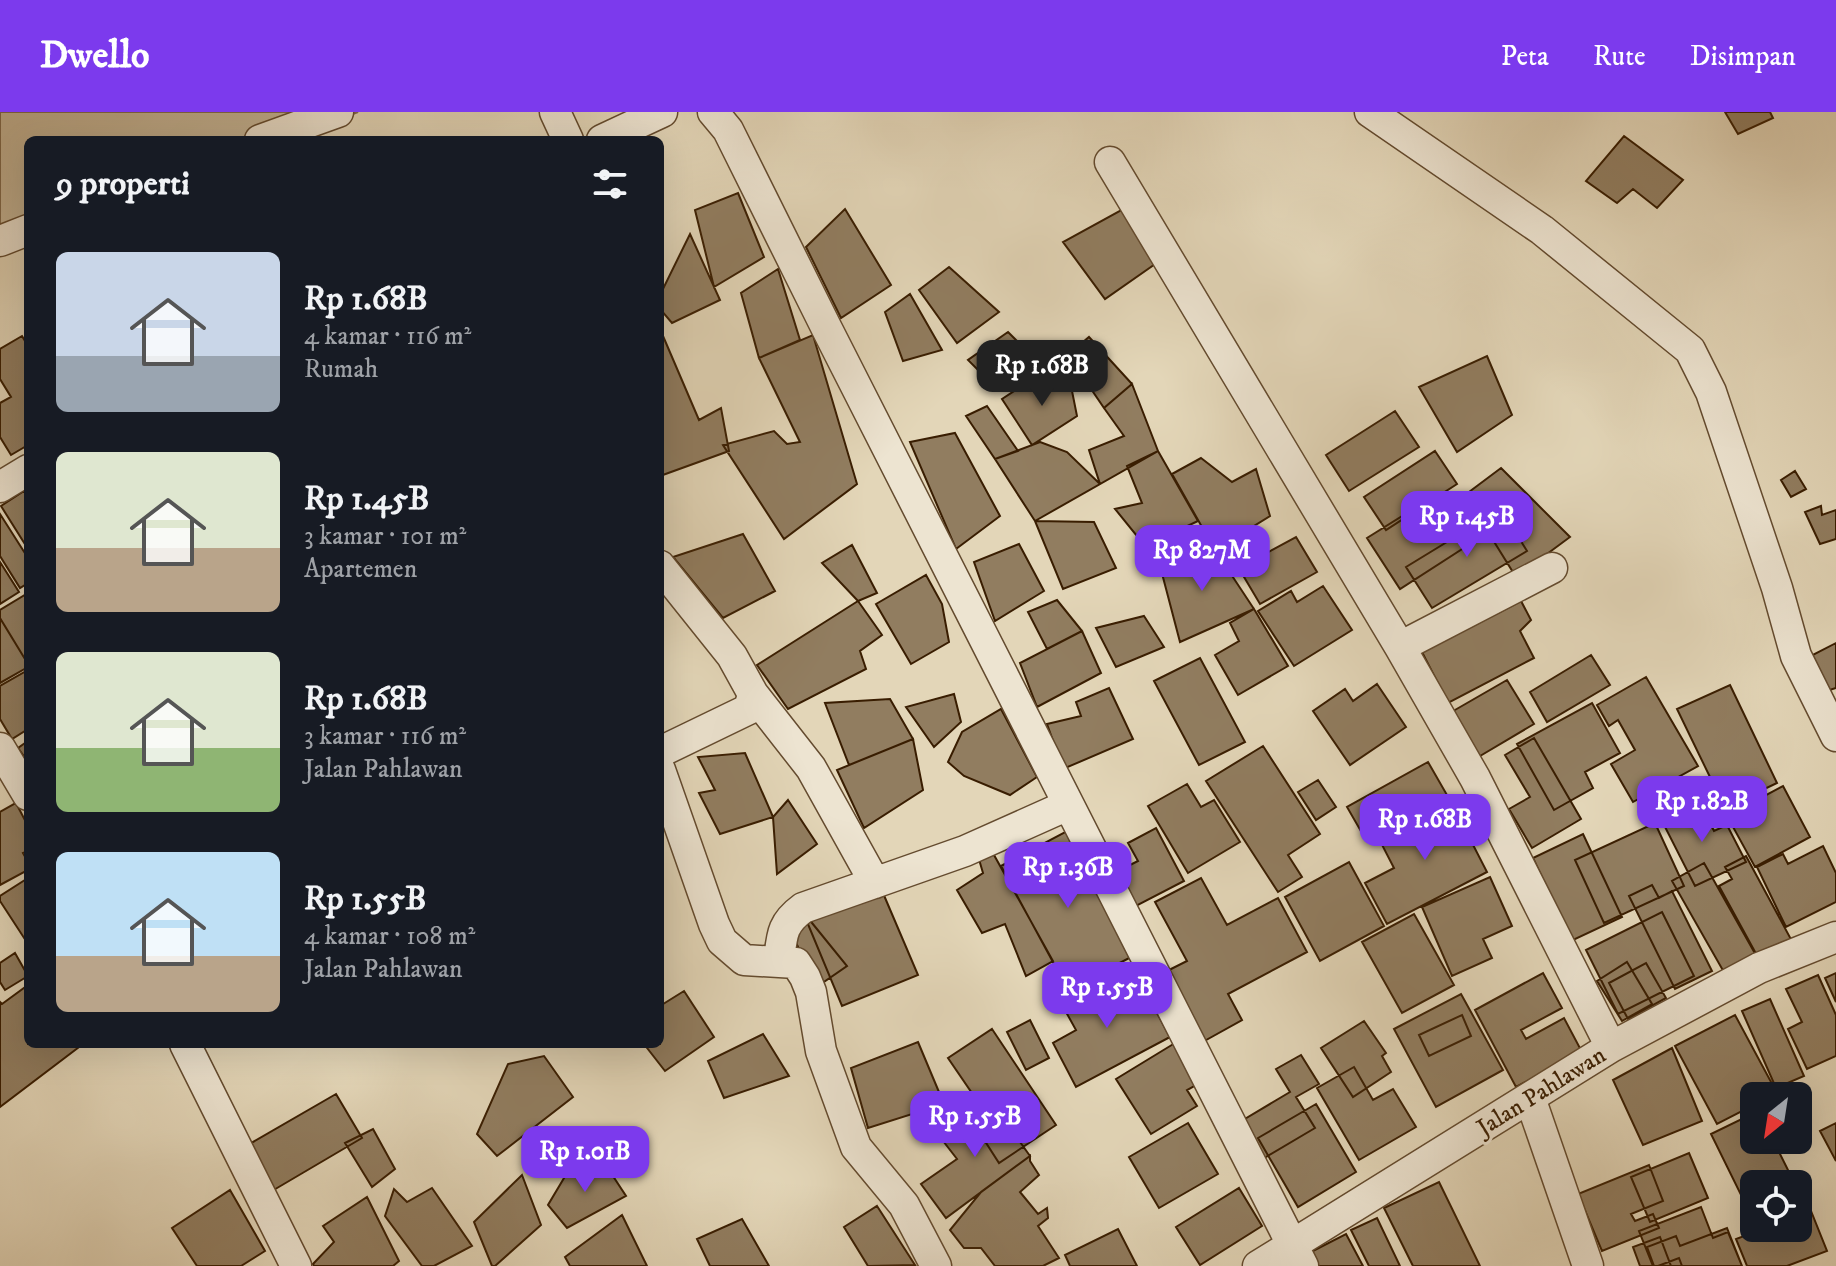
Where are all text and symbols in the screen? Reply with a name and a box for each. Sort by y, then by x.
text: Dwello [40,32,149,80]
text: Peta [1501,39,1549,74]
text: Rute [1593,39,1646,74]
text: Disimpan [1690,39,1796,74]
icon: filters [588,162,632,206]
text: 9 properti [56,163,190,205]
text: Rp 1.68B [304,278,428,320]
icon: home [120,284,216,380]
text: 4 kamar · 116 m² [304,320,471,353]
pin: Rp 1.68B [959,340,1125,408]
text: Rp 1.68B [995,349,1089,382]
text: Rumah [304,353,378,386]
text: Rp 1.45B [304,478,430,520]
icon: home [120,484,216,580]
pin: Rp 1.45B [1384,491,1550,559]
text: Rp 1.45B [1419,500,1515,533]
text: 3 kamar · 101 m² [304,520,467,553]
pin: Rp 827M [1128,525,1276,593]
text: Rp 827M [1153,534,1251,567]
text: Apartemen [304,553,417,586]
text: Rp 1.68B [304,678,428,720]
icon: home [120,684,216,780]
text: 3 kamar · 116 m² [304,720,466,753]
text: Jalan Pahlawan [304,753,463,786]
pin: Rp 1.82B [1619,776,1785,844]
text: Rp 1.82B [1655,785,1749,818]
pin: Rp 1.68B [1342,794,1508,862]
text: Rp 1.68B [1378,803,1472,836]
pin: Rp 1.36B [985,842,1151,910]
text: Rp 1.36B [1022,851,1114,884]
text: Rp 1.55B [304,878,426,920]
icon: home [120,884,216,980]
text: 4 kamar · 108 m² [304,920,475,953]
text: Jalan Pahlawan [304,953,463,986]
pin: Rp 1.55B [1024,962,1190,1030]
text: Rp 1.55B [1060,971,1154,1004]
street label: Jalan Pahlawan [1470,1040,1612,1144]
north arrow [1740,1082,1812,1154]
map controls [1740,1082,1812,1242]
pin: Rp 1.55B [892,1091,1058,1159]
text: Rp 1.55B [928,1100,1022,1133]
pin: Rp 1.01B [502,1126,668,1194]
text: Rp 1.01B [539,1135,631,1168]
button: locate [1740,1170,1812,1242]

